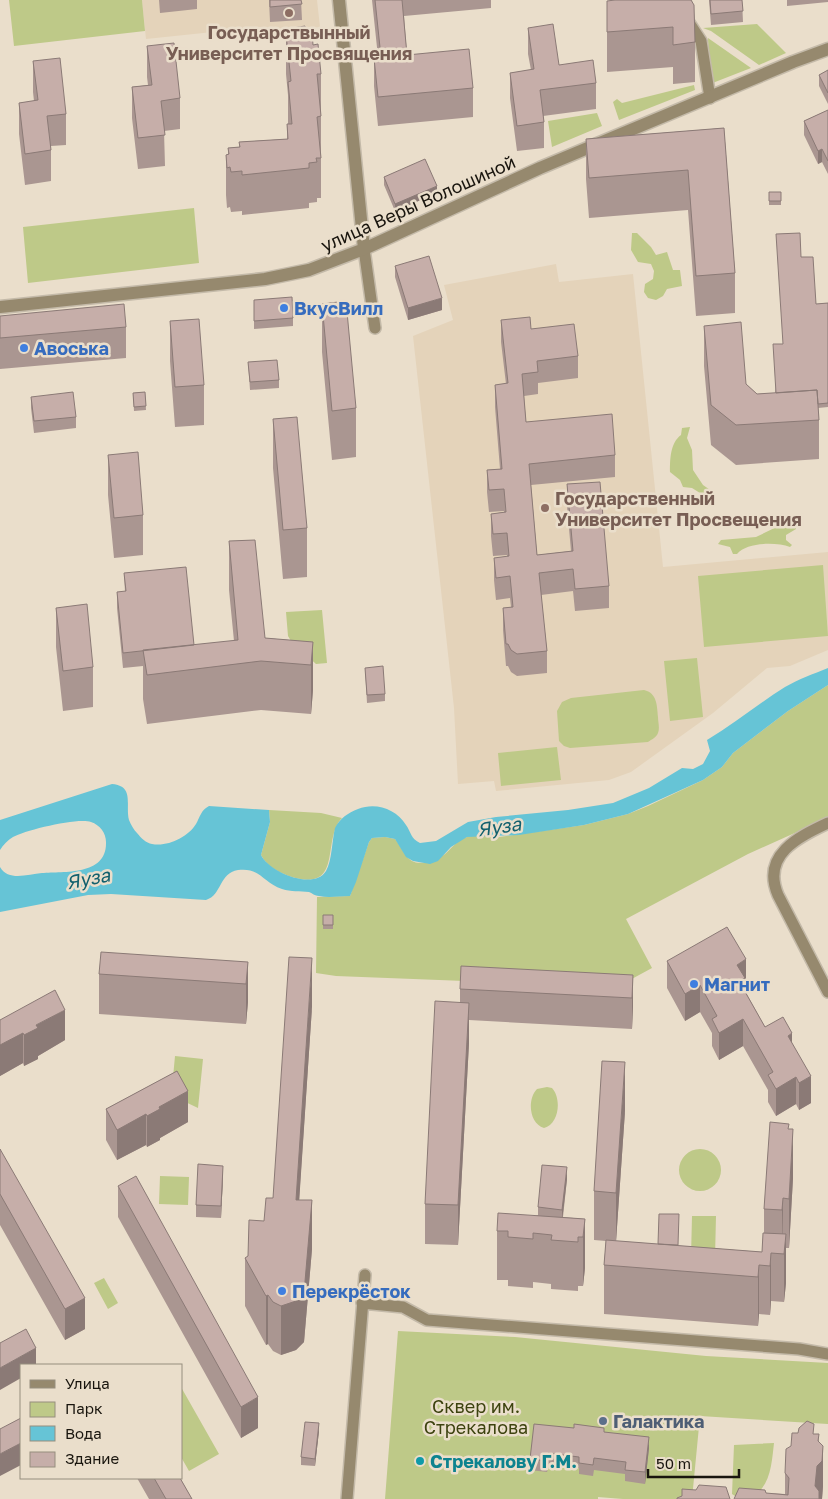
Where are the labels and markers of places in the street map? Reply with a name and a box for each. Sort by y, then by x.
marker: Государствынный Университет Просвящения [283,7,295,19]
place label: Государствынный Университет Просвящения [166,21,412,64]
place label: ВкусВилл [294,297,383,319]
marker: ВкусВилл [278,302,290,314]
place label: Авоська [34,337,109,359]
marker: Авоська [18,342,30,354]
place label: Государственный Университет Просвещения [555,487,802,530]
marker: Государственный Университет Просвещения [539,502,551,514]
place label: Магнит [704,973,770,995]
marker: Магнит [688,978,700,990]
place label: Перекрёсток [292,1280,411,1302]
marker: Перекрёсток [276,1285,288,1297]
place label: Галактика [613,1410,705,1432]
marker: Галактика [597,1415,609,1427]
place label: Стрекалову Г.М. [430,1450,577,1472]
marker: Стрекалову Г.М. [414,1455,426,1467]

